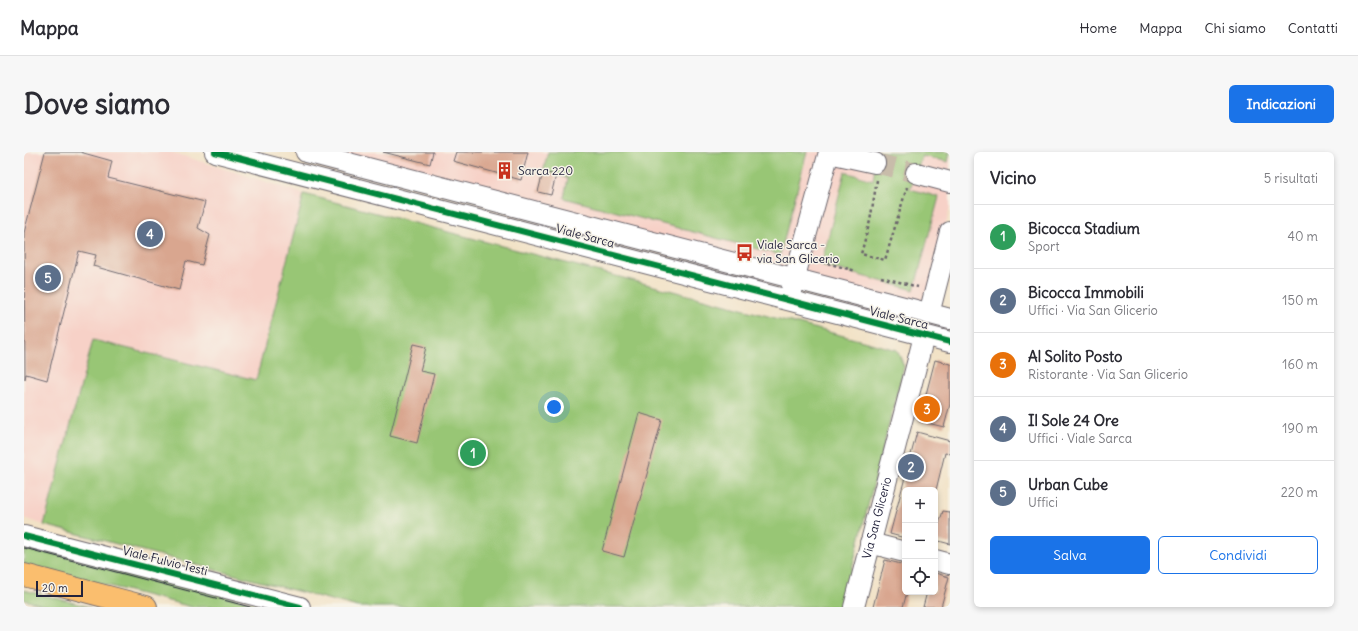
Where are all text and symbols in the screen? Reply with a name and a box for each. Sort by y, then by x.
text: Mappa [20,16,79,40]
text: Home [1079,19,1117,37]
text: Mappa [1139,19,1182,37]
text: Chi siamo [1204,19,1266,37]
text: Contatti [1288,19,1338,37]
button: Indicazioni [1229,85,1334,123]
text: Dove siamo [24,86,170,122]
building icon: Sarca 220 [495,161,515,181]
place label: Sarca 220 [518,163,573,178]
text: Vicino [990,167,1036,189]
text: 5 risultati [1264,170,1318,187]
pin: 4 [137,219,163,249]
text: Bicocca Stadium [1028,219,1140,238]
street label: Viale Sarca [554,220,616,251]
text: 1 [1000,228,1006,245]
text: 40 m [1287,228,1318,245]
place label: Viale Sarca - via San Glicerio [757,237,840,266]
text: Sport [1028,238,1060,255]
bus stop icon: Viale Sarca - via San Glicerio [734,242,754,262]
pin: 5 [35,263,61,293]
text: Bicocca Immobili [1028,283,1144,302]
text: 2 [999,292,1007,309]
text: 150 m [1282,292,1318,309]
text: Uffici · Via San Glicerio [1028,302,1158,319]
street label: Viale Sarca [868,303,930,332]
text: Al Solito Posto [1028,347,1123,366]
text: 3 [999,356,1007,373]
text: 160 m [1282,356,1318,373]
text: Ristorante · Via San Glicerio [1028,366,1188,383]
pin: 3 [914,394,940,424]
your location [544,397,564,417]
text: Il Sole 24 Ore [1028,411,1119,430]
text: 4 [999,420,1007,437]
text: 190 m [1282,420,1318,437]
text: Uffici · Viale Sarca [1028,430,1132,447]
pin: 1 [460,438,486,468]
pin: 2 [898,452,924,482]
street label: Via San Glicerio [859,475,894,560]
text: Urban Cube [1028,475,1108,494]
text: 5 [999,484,1007,501]
text: 220 m [1281,484,1318,501]
map controls [902,487,938,595]
button: + [902,487,938,523]
text: Uffici [1028,494,1058,511]
button: − [902,523,938,559]
button: Salva [990,536,1150,574]
button: Condividi [1158,536,1318,574]
street label: Viale Fulvio Testi [121,543,209,578]
button: locate [902,559,938,595]
scale bar [36,579,83,598]
text: 20 m [42,581,68,595]

